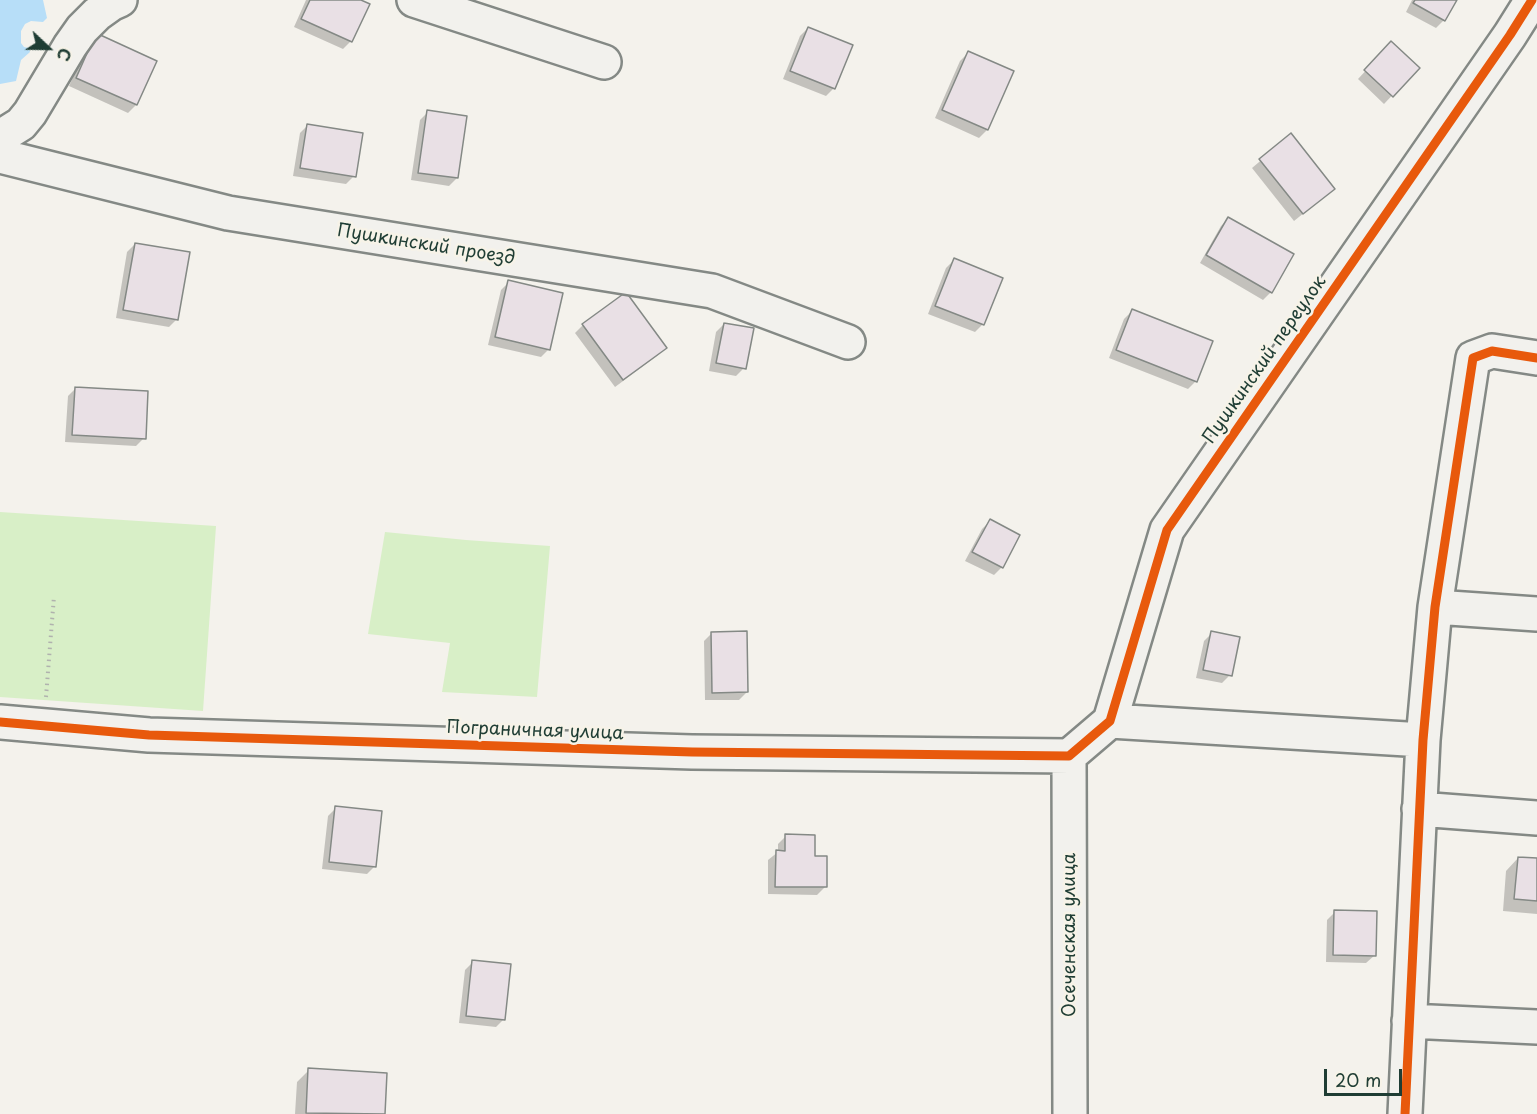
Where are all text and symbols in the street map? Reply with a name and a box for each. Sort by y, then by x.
north arrow [18,18,78,78]
text: С [51,45,78,65]
street label: Пушкинский проезд [336,220,516,270]
street label: Пушкинский переулок [1199,272,1331,448]
street label: Пограничная улица [446,717,624,745]
street label: Осеченская улица [1059,853,1081,1017]
scale bar [1327,1057,1405,1095]
text: 20 m [1335,1066,1381,1093]

